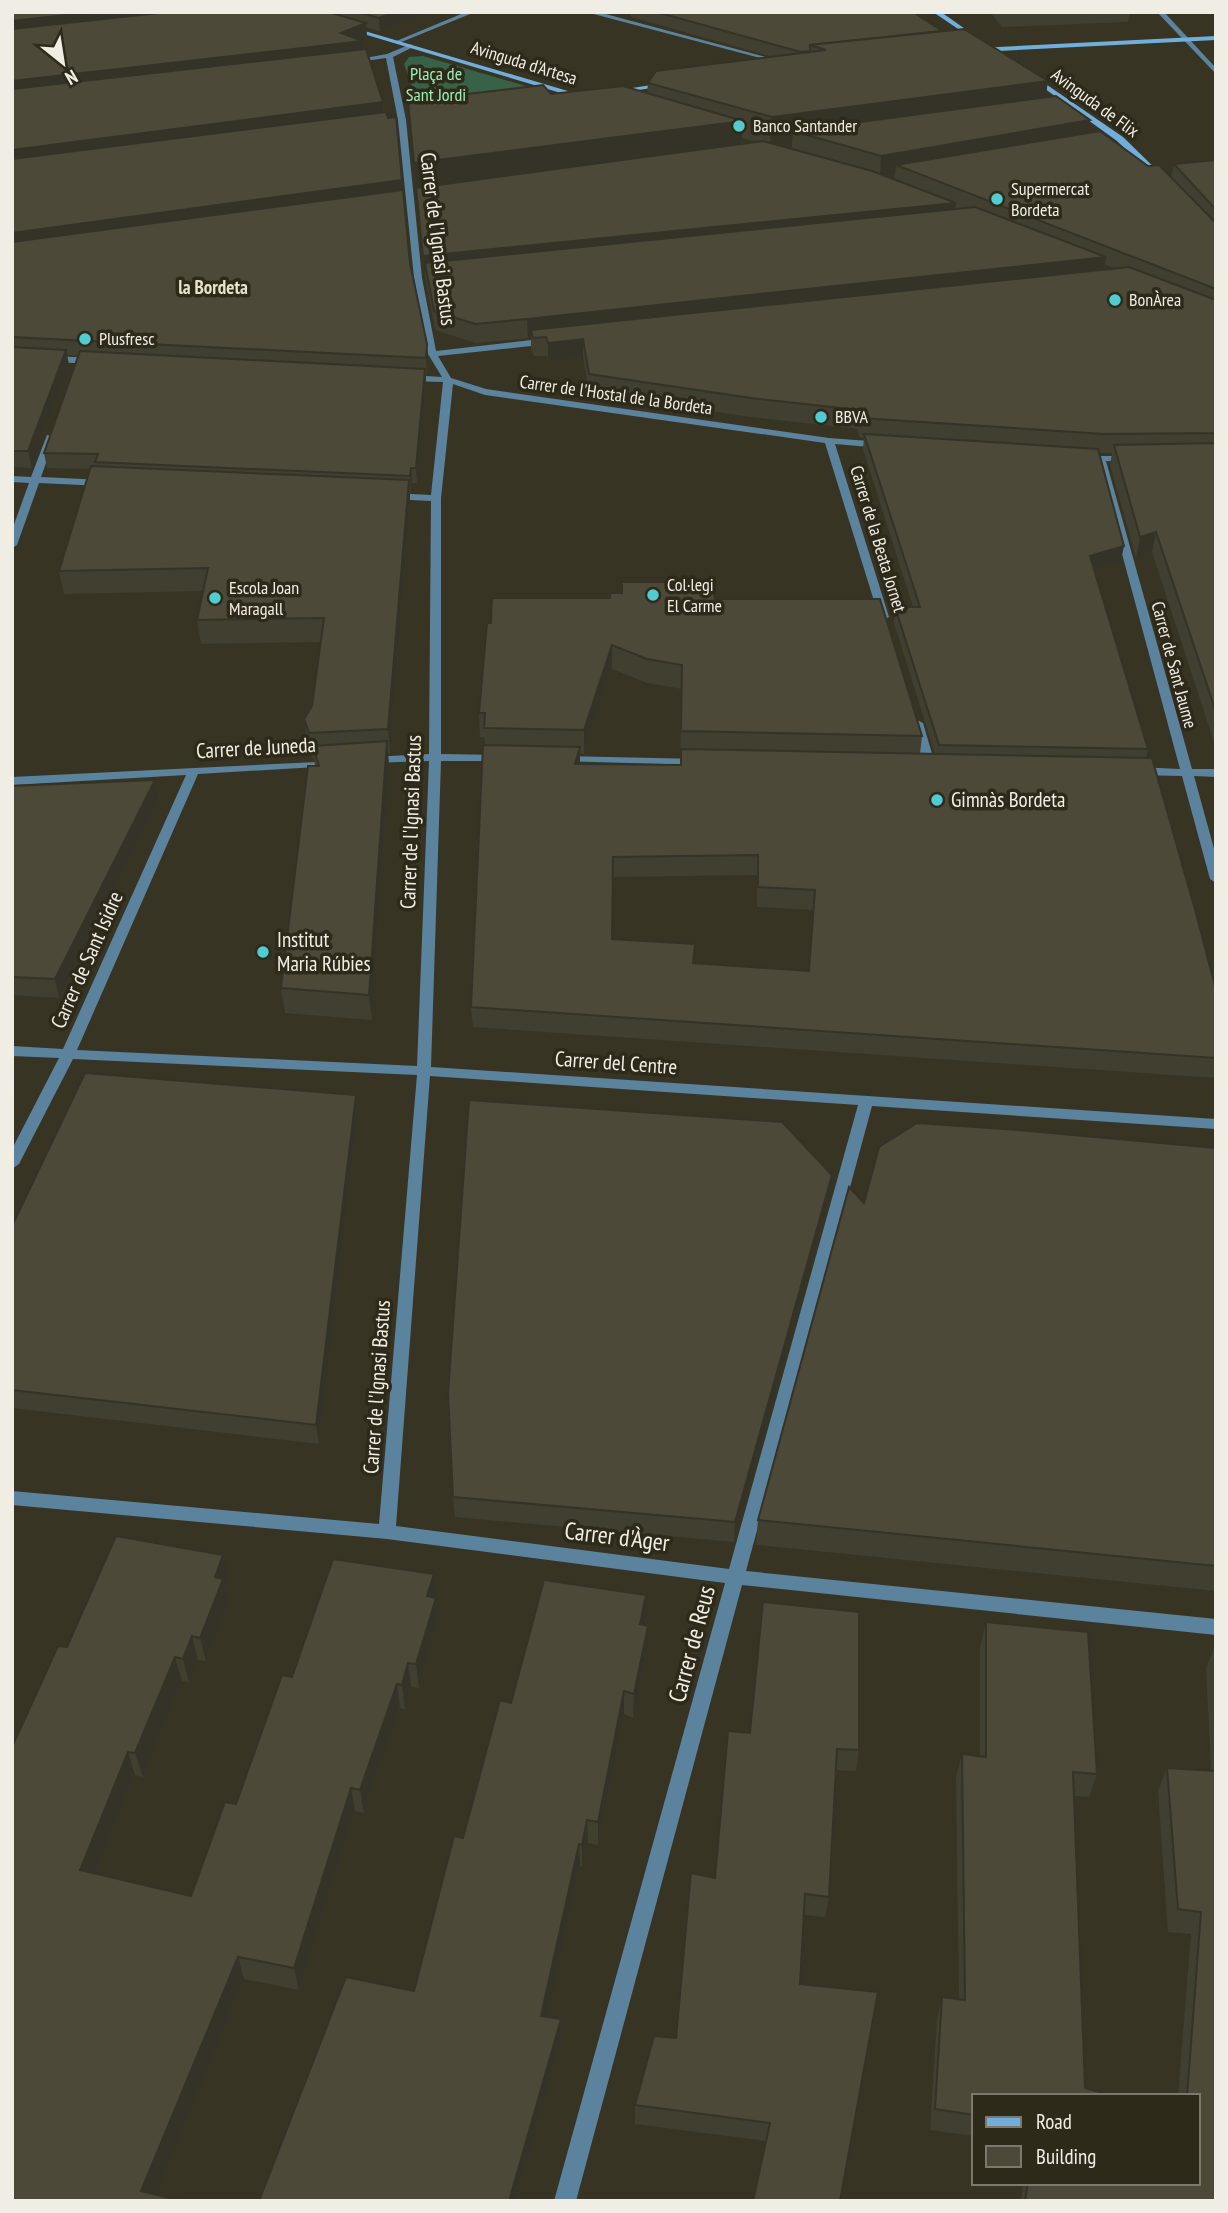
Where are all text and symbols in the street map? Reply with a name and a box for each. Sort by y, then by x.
north arrow [28,28,98,98]
street label: Avinguda d'Artesa [468,35,580,90]
park label: Plaça de Sant Jordi [406,62,466,106]
street label: Avinguda de Flix [1047,63,1144,143]
text: N [61,65,82,91]
place label: Banco Santander [753,114,857,137]
marker: Banco Santander [731,118,747,134]
street label: Carrer de l'Ignasi Bastus [414,151,463,327]
place label: Supermercat Bordeta [1011,177,1089,221]
marker: Supermercat Bordeta [989,191,1005,207]
district label: la Bordeta [178,275,248,299]
place label: BonÀrea [1129,288,1181,311]
marker: BonÀrea [1107,292,1123,308]
place label: Plusfresc [99,327,155,350]
marker: Plusfresc [77,331,93,347]
street label: Carrer de l'Hostal de la Bordeta [518,370,714,419]
place label: BBVA [835,405,869,428]
marker: BBVA [813,409,829,425]
street label: Carrer de la Beata Jornet [845,463,912,615]
place label: Col·legi El Carme [667,573,722,617]
place label: Escola Joan Maragall [229,576,299,620]
marker: Col·legi El Carme [645,587,661,603]
marker: Escola Joan Maragall [207,590,223,606]
street label: Carrer de Sant Jaume [1147,599,1202,731]
street label: Carrer de Juneda [195,731,317,764]
street label: Carrer de l'Ignasi Bastus [394,735,427,909]
place label: Gimnàs Bordeta [951,786,1065,813]
marker: Gimnàs Bordeta [929,792,945,808]
street label: Carrer de Sant Isidre [44,887,129,1033]
place label: Institut Maria Rúbies [277,926,371,977]
marker: Institut Maria Rúbies [255,944,271,960]
street label: Carrer del Centre [554,1045,678,1080]
street label: Carrer de l'Ignasi Bastus [357,1299,396,1475]
street label: Carrer d'Àger [563,1515,672,1558]
street label: Carrer de Reus [661,1582,722,1706]
legend [972,2094,1200,2185]
text: Road [1036,2108,1072,2135]
text: Building [1036,2143,1096,2170]

